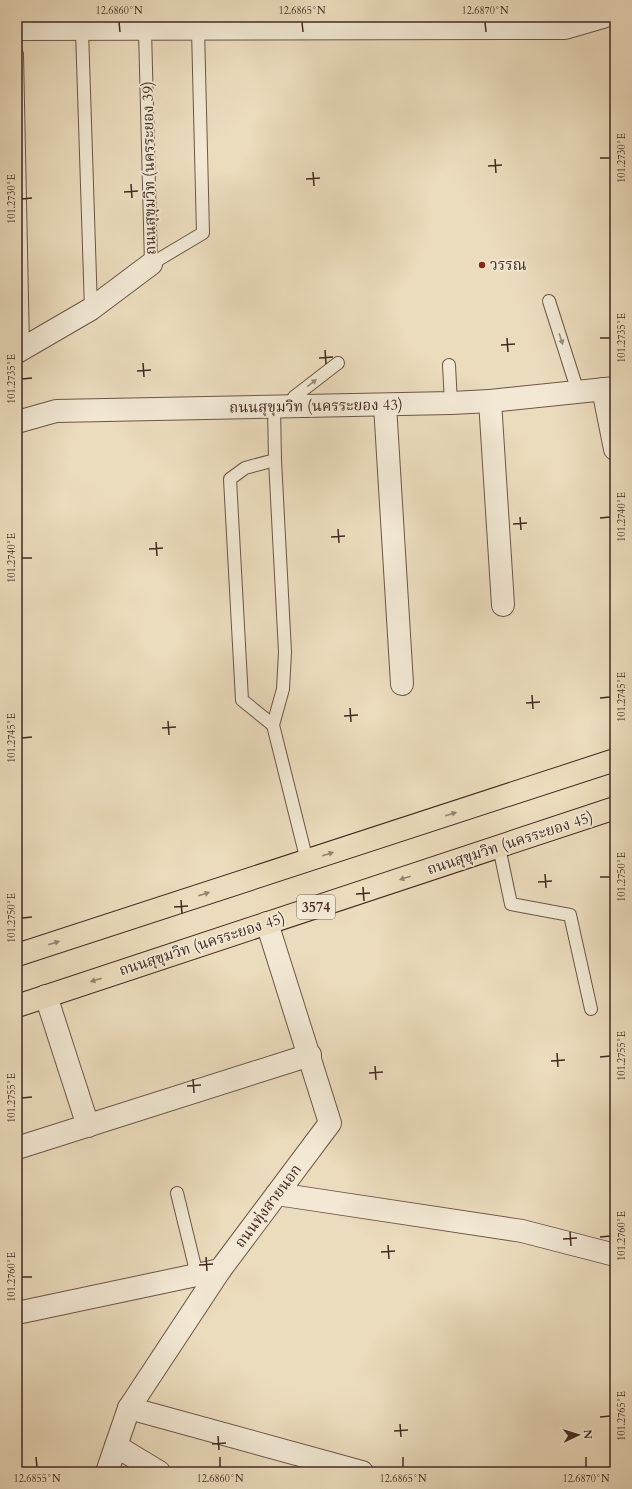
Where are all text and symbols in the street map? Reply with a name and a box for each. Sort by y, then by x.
text: 12.6860°N [96,4,143,18]
text: 12.6865°N [279,4,326,18]
text: 12.6870°N [462,4,509,18]
street label: ถนนสุขุมวิท (นครระยอง 39) [137,81,162,255]
text: 101.2730°E [615,133,629,183]
text: 101.2730°E [5,174,19,224]
place label: วรรณ [490,255,527,275]
marker: วรรณ [477,260,487,270]
text: 101.2735°E [615,313,629,363]
one-way arrow [558,333,564,345]
text: 101.2735°E [5,354,19,404]
one-way arrow [307,379,318,387]
street label: ถนนสุขุมวิท (นครระยอง 43) [229,394,403,419]
text: 101.2740°E [615,492,629,542]
text: 101.2740°E [5,533,19,583]
text: 101.2745°E [615,672,629,722]
text: 101.2745°E [5,713,19,763]
street label: ถนนสุขุมวิท (นครระยอง 45) [424,807,596,880]
one-way arrow [446,810,458,816]
one-way arrow [322,851,334,857]
text: 101.2750°E [615,852,629,902]
one-way arrow [399,875,411,881]
one-way arrow [199,891,211,897]
text: 101.2750°E [5,893,19,943]
road number: 3574 [297,895,335,919]
street label: ถนนสุขุมวิท (นครระยอง 45) [116,908,288,981]
one-way arrow [48,940,60,946]
one-way arrow [89,977,101,983]
text: 101.2755°E [615,1031,629,1081]
text: 101.2755°E [5,1073,19,1123]
street label: ถนนทุ่งสายนอก [230,1160,307,1252]
text: 101.2760°E [615,1211,629,1261]
text: 101.2760°E [5,1252,19,1302]
text: 101.2765°E [615,1391,629,1441]
north arrow [558,1415,598,1455]
text: N [580,1429,595,1440]
text: 12.6855°N [14,1472,61,1486]
text: 12.6860°N [197,1472,244,1486]
text: 12.6865°N [380,1472,427,1486]
text: 12.6870°N [563,1472,610,1486]

